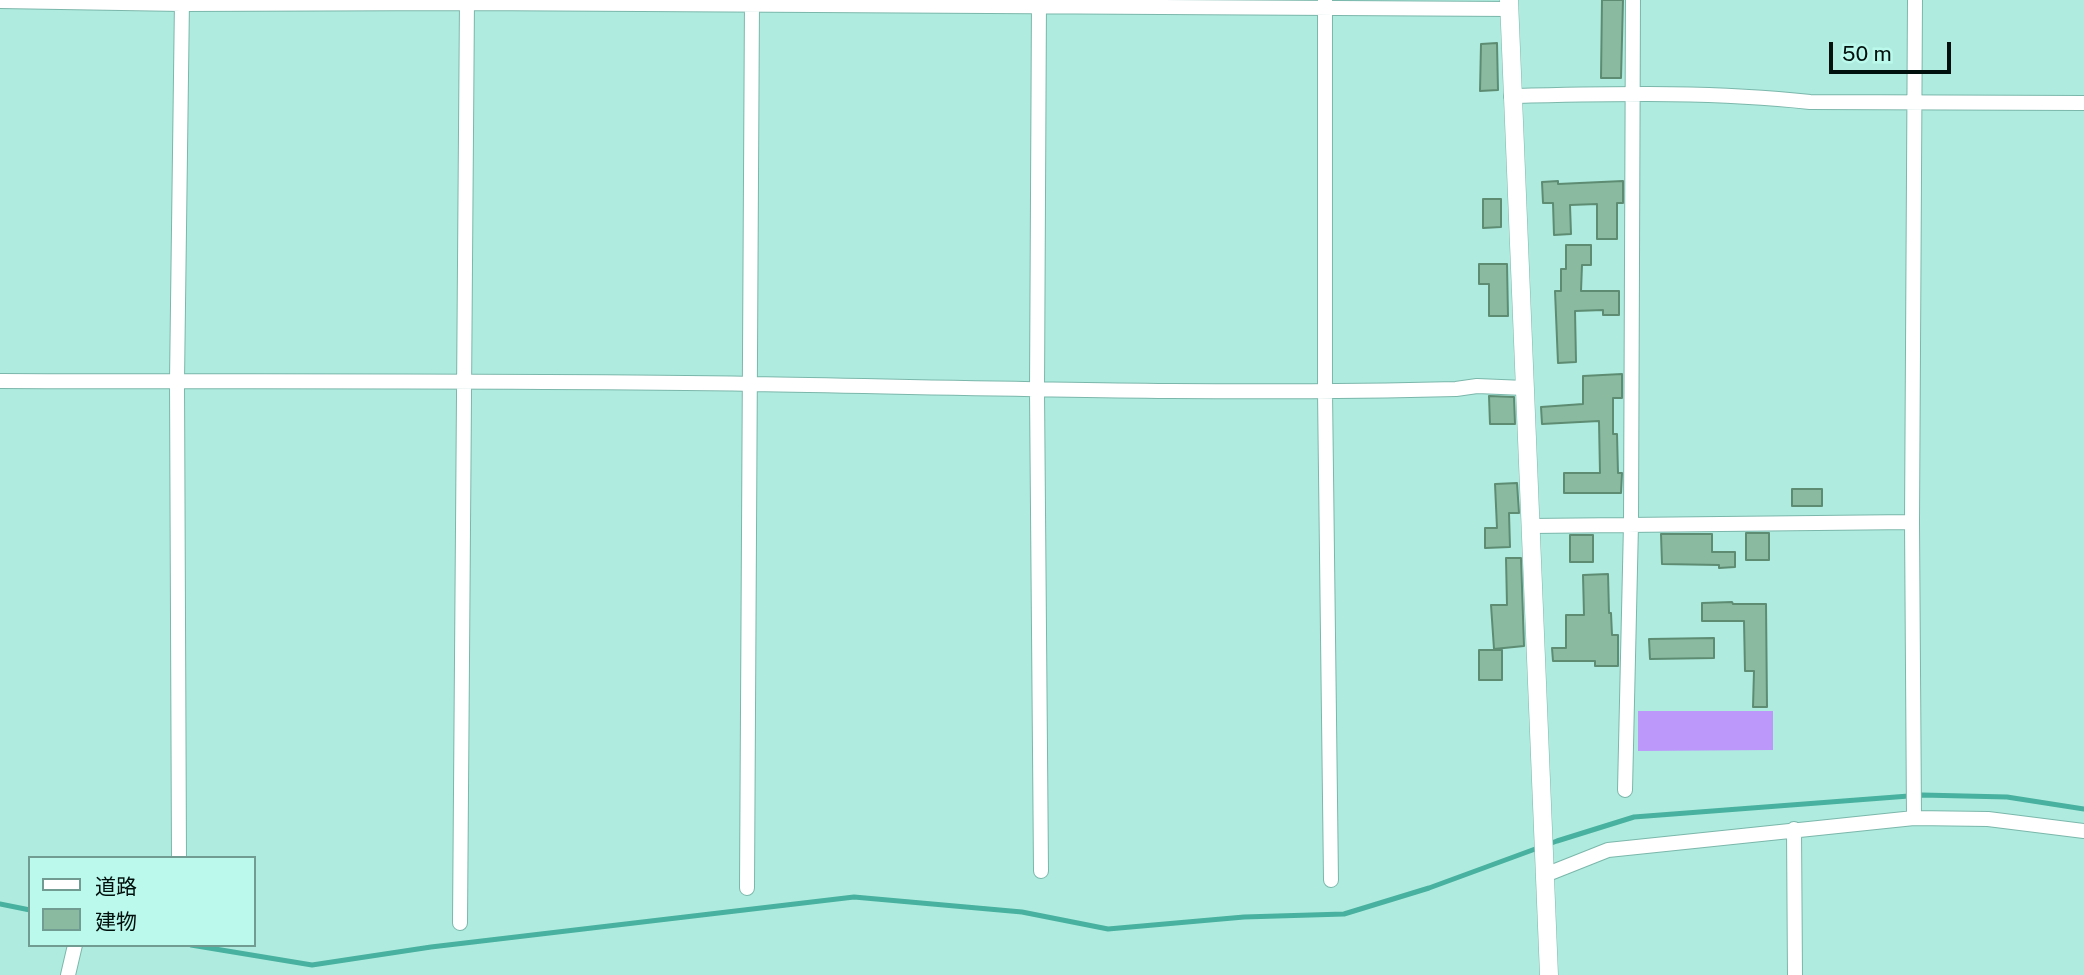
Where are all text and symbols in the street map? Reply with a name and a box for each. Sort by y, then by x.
scale bar [1832,28,1954,72]
text: 50 m [1842,41,1892,66]
legend [28,856,256,947]
text: 道路 [95,874,137,899]
text: 建物 [95,909,137,934]

